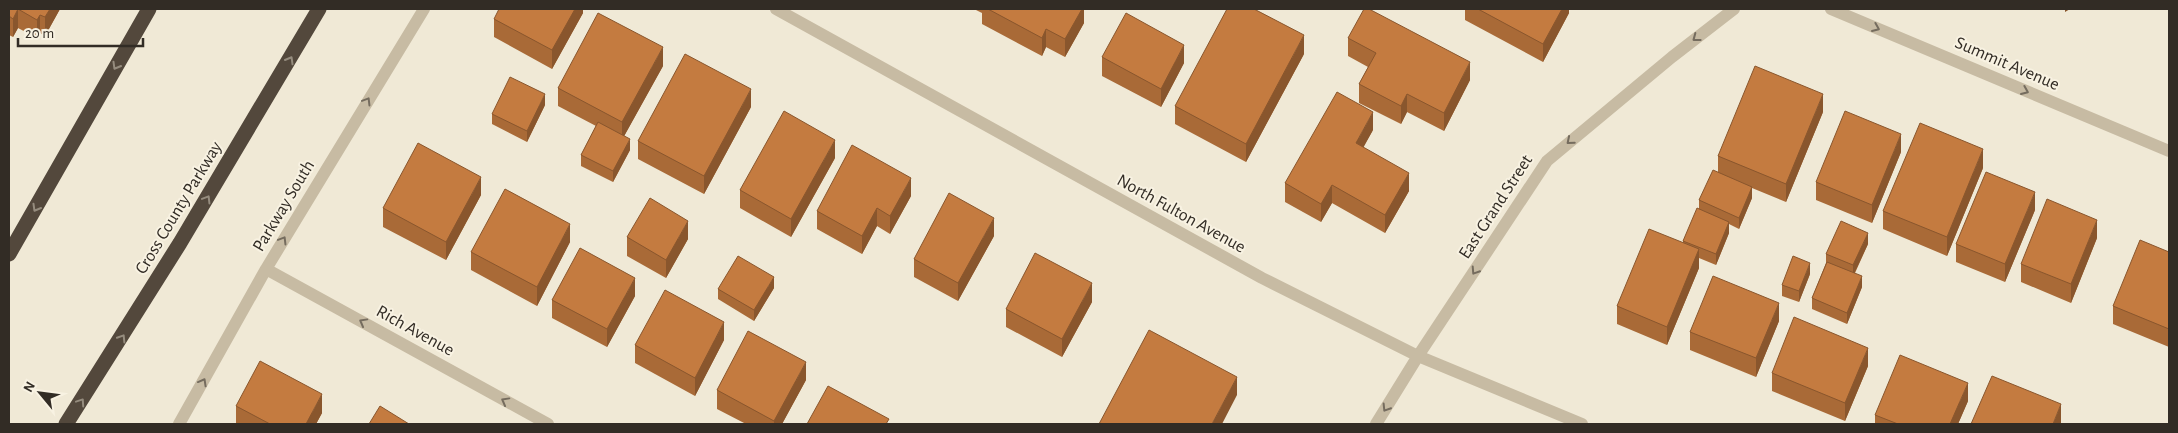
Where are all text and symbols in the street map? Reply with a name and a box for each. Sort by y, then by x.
scale bar [18,15,142,47]
one-way arrow [1871,21,1880,32]
text: 20 m [25,26,54,41]
one-way arrow [1693,33,1702,41]
street label: Summit Avenue [1952,34,2062,94]
one-way arrow [284,56,294,65]
one-way arrow [112,61,122,70]
one-way arrow [2020,85,2029,95]
one-way arrow [361,98,371,107]
one-way arrow [1567,136,1576,144]
street label: Cross County Parkway [132,138,226,277]
street label: East Grand Street [1456,151,1536,262]
street label: Parkway South [250,157,318,255]
street label: North Fulton Avenue [1114,171,1248,257]
one-way arrow [200,196,210,205]
one-way arrow [32,202,42,211]
one-way arrow [277,237,286,246]
one-way arrow [1471,266,1481,275]
street label: Rich Avenue [373,302,457,360]
one-way arrow [359,318,368,328]
one-way arrow [115,334,125,343]
north arrow [15,368,65,418]
one-way arrow [197,378,207,387]
text: N [21,380,38,395]
one-way arrow [501,397,510,407]
one-way arrow [75,398,84,407]
one-way arrow [1383,402,1393,411]

